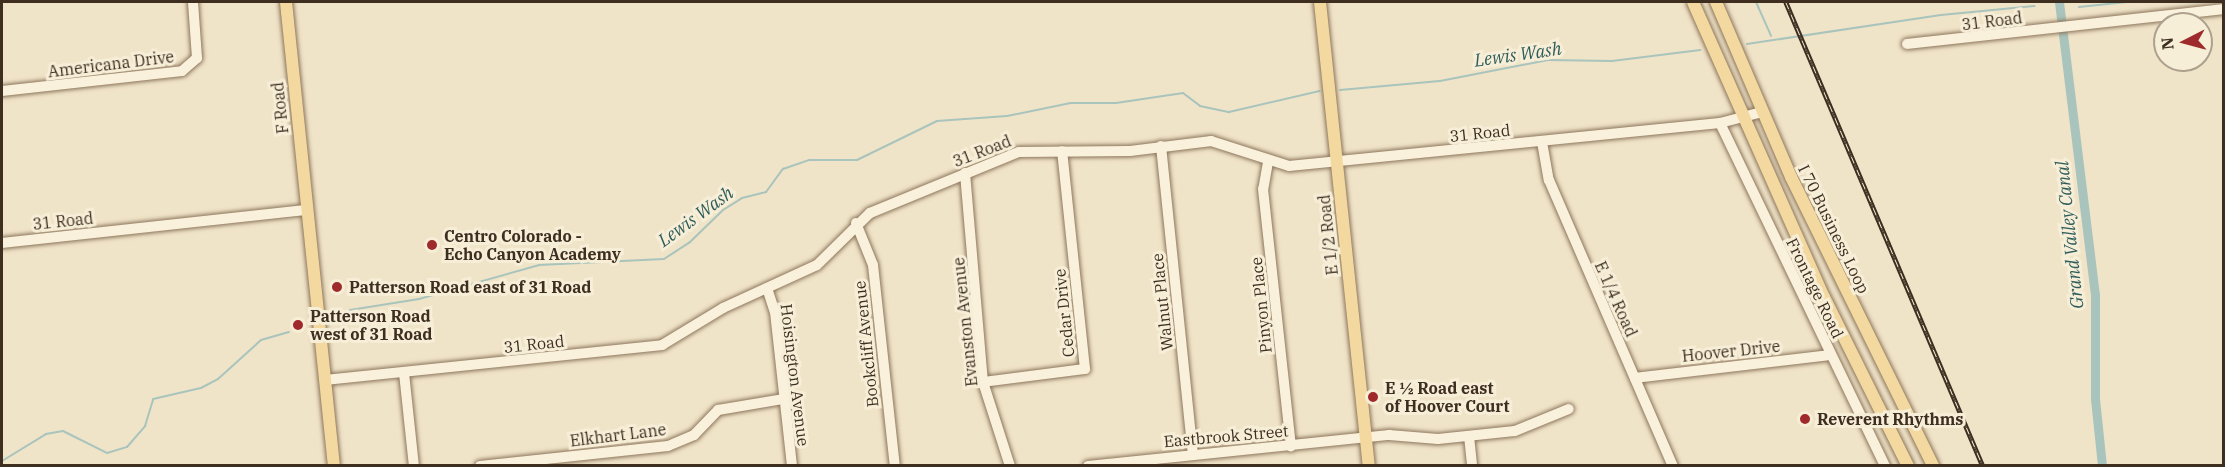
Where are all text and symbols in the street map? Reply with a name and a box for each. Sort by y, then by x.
street label: 31 Road [1961,8,2023,34]
north arrow [2153,12,2213,72]
text: N [2156,36,2178,51]
water label: Lewis Wash [1473,38,1563,72]
street label: Americana Drive [47,47,175,81]
street label: F Road [268,81,292,135]
street label: 31 Road [1449,120,1511,146]
street label: 31 Road [950,131,1014,171]
water label: Grand Valley Canal [2051,160,2089,310]
street label: I 70 Business Loop [1794,161,1874,297]
water label: Lewis Wash [654,182,738,252]
street label: E 1/2 Road [1314,194,1342,276]
street label: 31 Road [32,208,94,234]
place label: Centro Colorado - Echo Canyon Academy [444,226,621,264]
street label: Frontage Road [1782,235,1848,341]
marker: Centro Colorado - Echo Canyon Academy [425,238,439,252]
street label: Walnut Place [1147,252,1177,352]
street label: Evanston Avenue [949,256,981,388]
street label: Pinyon Place [1246,256,1276,354]
street label: E 1/4 Road [1591,258,1641,340]
street label: Cedar Drive [1050,268,1078,358]
place label: Patterson Road east of 31 Road [349,277,591,297]
marker: Patterson Road east of 31 Road [330,280,344,294]
street label: Bookcliff Avenue [850,280,882,408]
street label: Hoisington Avenue [777,303,813,447]
place label: Patterson Road west of 31 Road [310,306,432,344]
marker: Patterson Road west of 31 Road [291,318,305,332]
street label: 31 Road [503,331,565,357]
street label: Hoover Drive [1681,336,1781,366]
place label: E ½ Road east of Hoover Court [1385,378,1509,416]
marker: E ½ Road east of Hoover Court [1366,390,1380,404]
place label: Reverent Rhythms [1817,409,1963,429]
marker: Reverent Rhythms [1798,412,1812,426]
street label: Elkhart Lane [569,420,667,450]
street label: Eastbrook Street [1163,421,1289,451]

